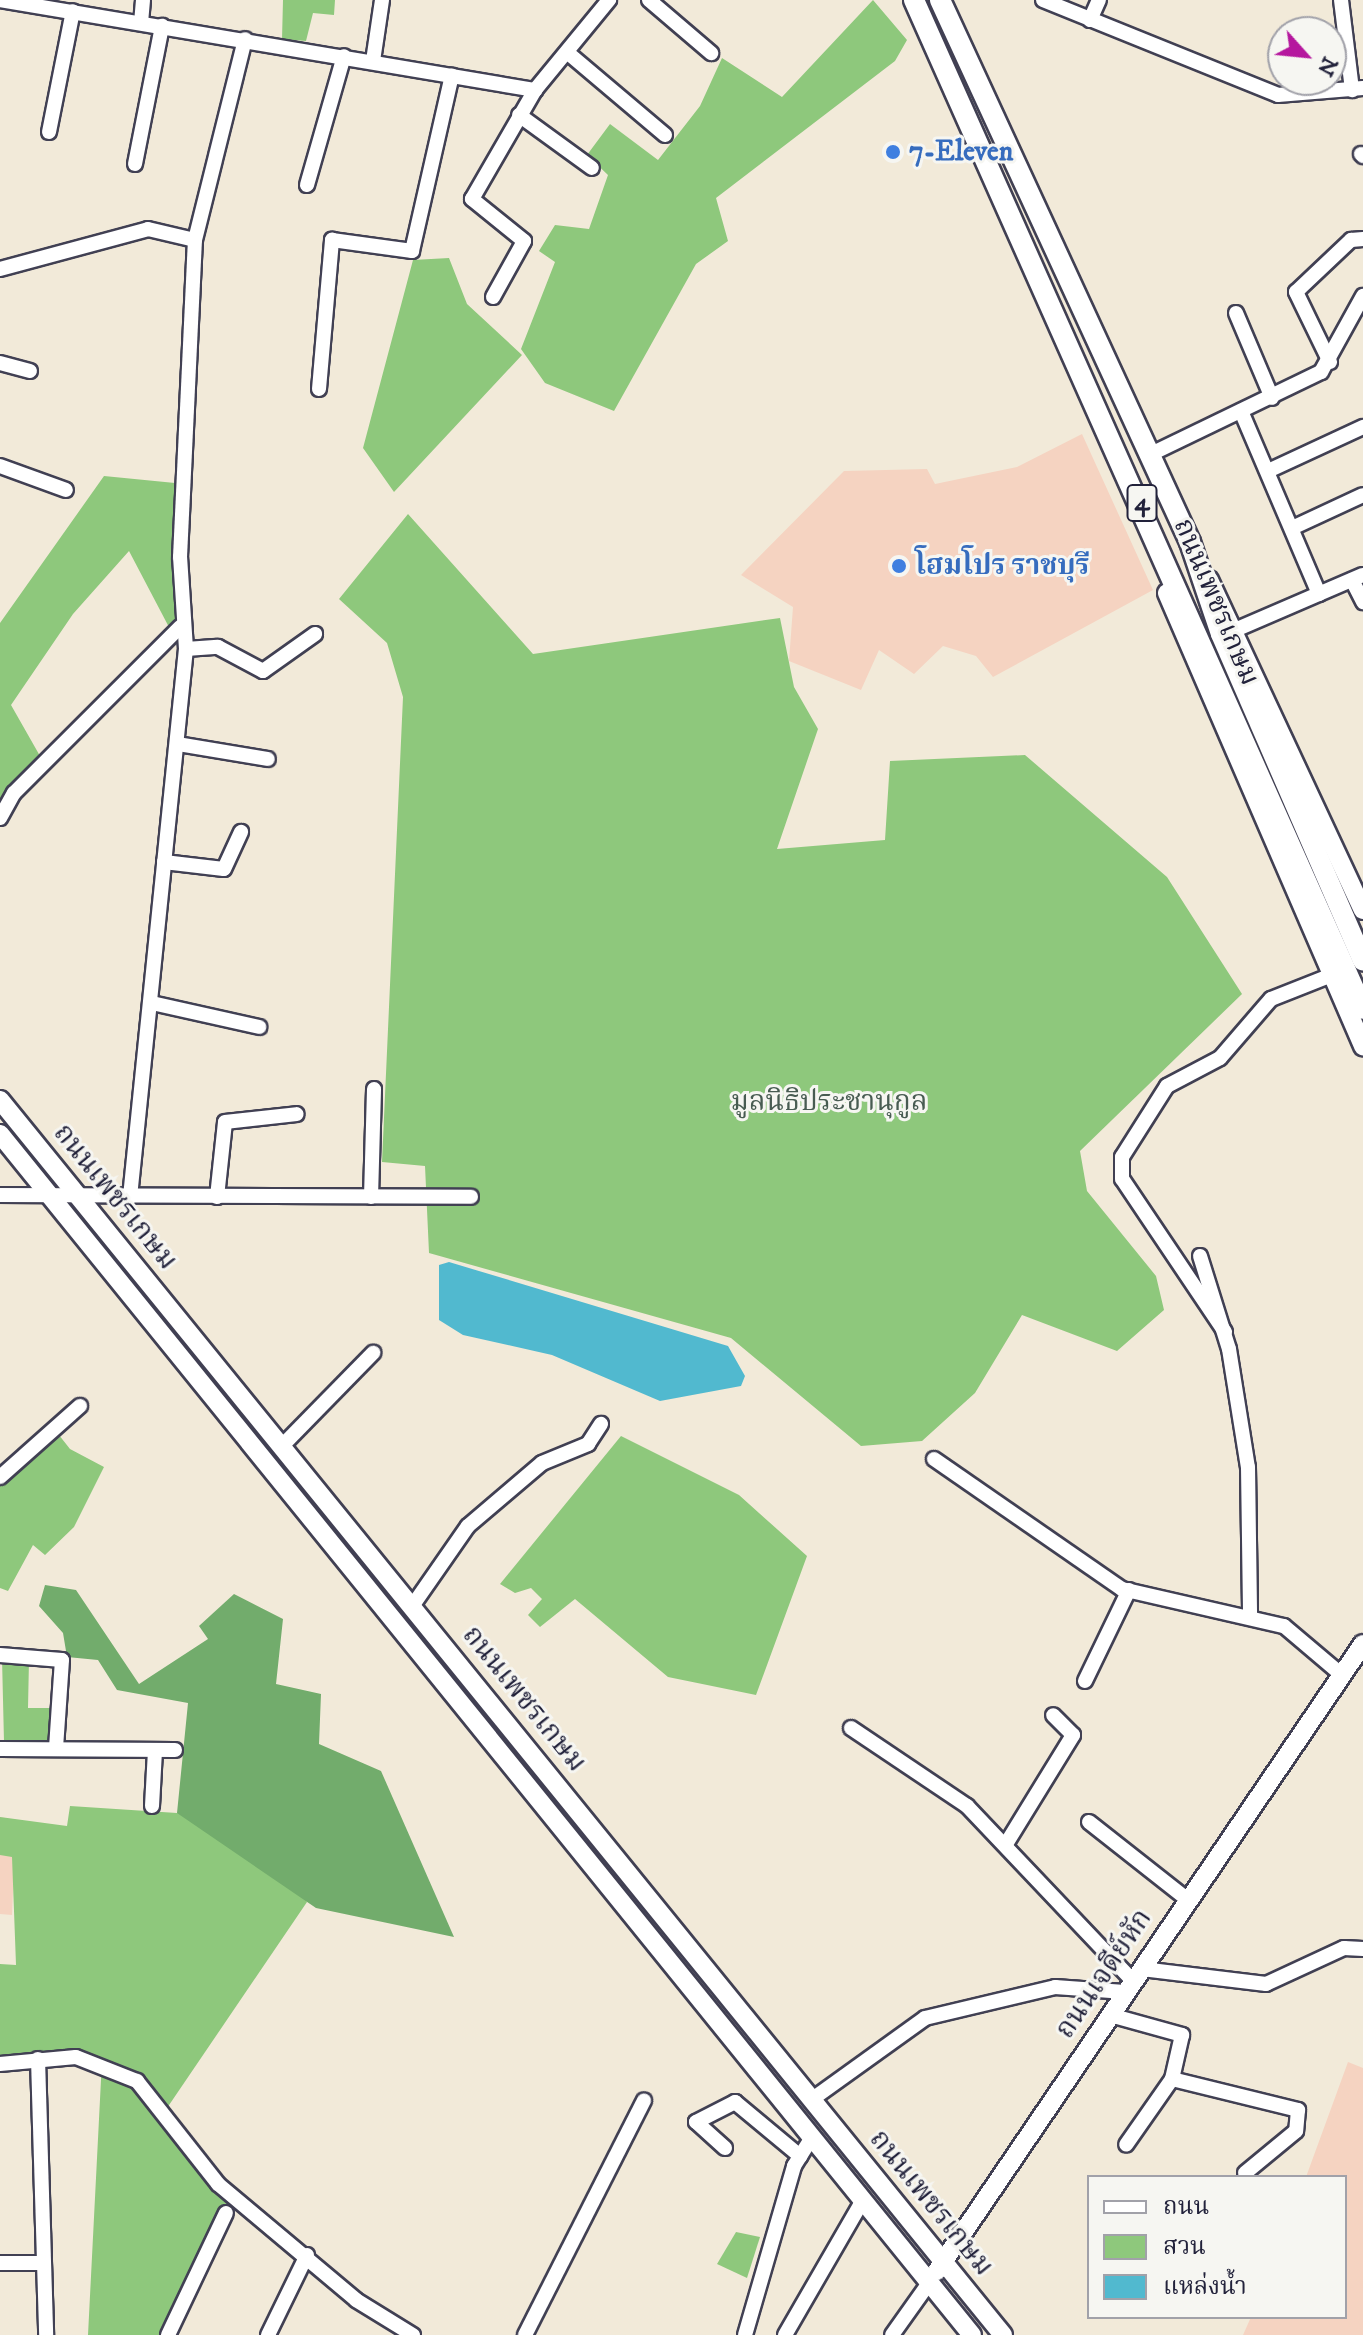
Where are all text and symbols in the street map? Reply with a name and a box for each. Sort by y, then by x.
north arrow [1267,16,1347,96]
text: N [1311,52,1343,80]
place label: 7-Eleven [909,135,1013,169]
marker: 7-Eleven [884,143,902,161]
road number: 4 [1126,481,1158,525]
street label: ถนนเพชรเกษม [1166,513,1266,691]
place label: โฮมโปร ราชบุรี [915,549,1089,583]
marker: โฮมโปร ราชบุรี [890,557,908,575]
park label: มูลนิธิประชานุกูล [730,1085,928,1119]
street label: ถนนเพชรเกษม [46,1117,184,1277]
street label: ถนนเพชรเกษม [455,1619,593,1779]
street label: ถนนเจดีย์หัก [1048,1903,1160,2045]
street label: ถนนเพชรเกษม [862,2123,1000,2283]
legend [1087,2175,1347,2319]
text: ถนน [1163,2192,1209,2222]
text: สวน [1163,2232,1206,2262]
text: แหล่งน้ำ [1163,2272,1247,2302]

